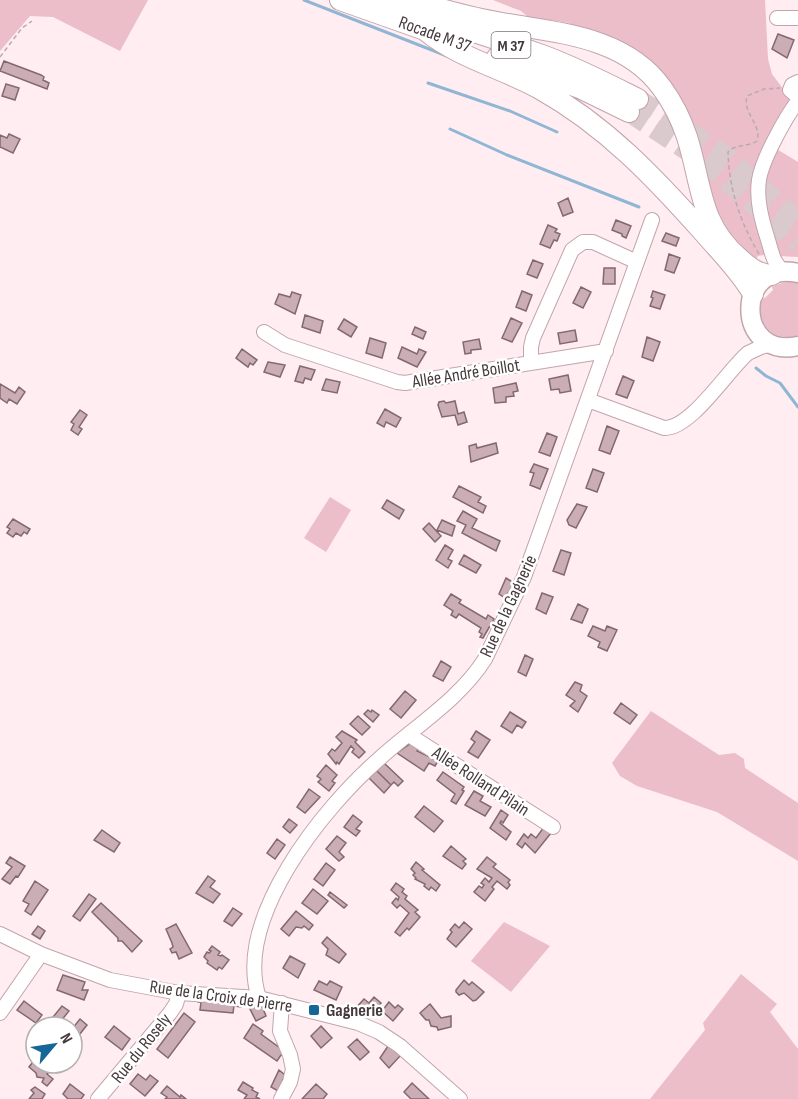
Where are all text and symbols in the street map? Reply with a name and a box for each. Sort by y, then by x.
street label: Rocade M 37 [396,12,475,57]
road number: M 37 [492,32,530,58]
street label: Allée André Boillot [410,355,522,393]
street label: Rue de la Gagnerie [476,552,541,661]
street label: Allée Rolland Pilain [427,742,533,821]
street label: Rue de la Croix de Pierre [148,976,294,1017]
place label: Gagnerie [326,1000,383,1021]
marker: Gagnerie [307,1003,321,1017]
street label: Rue du Rosely [107,1009,176,1087]
north arrow [24,1015,84,1075]
text: N [55,1030,76,1047]

